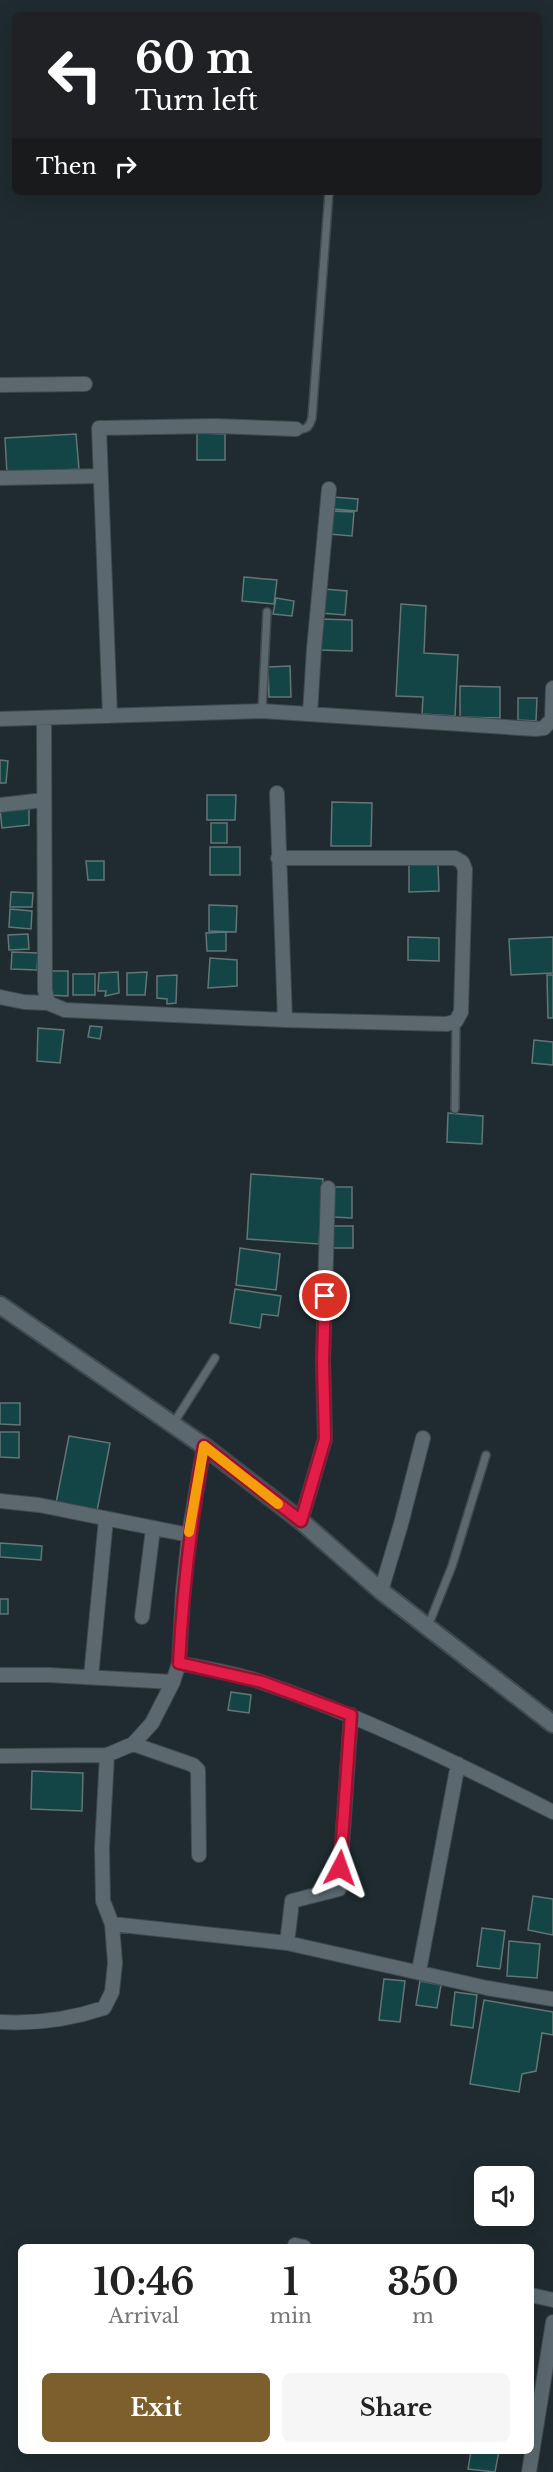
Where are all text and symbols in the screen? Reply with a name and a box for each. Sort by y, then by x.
text: 60 m [135,32,253,84]
icon: left [36,36,114,114]
text: Turn left [135,84,258,117]
icon: right [109,150,142,183]
text: Then [36,153,97,180]
pin [299,1270,350,1321]
icon: arrive [308,1279,341,1312]
position arrow [308,1836,372,1900]
map controls [474,2166,534,2226]
button: sound [474,2166,534,2226]
text: 10:46 [93,2260,195,2305]
text: 1 [283,2260,299,2305]
text: 350 [387,2260,459,2305]
text: Arrival [108,2304,179,2328]
text: min [270,2304,312,2328]
text: m [412,2304,434,2328]
button: Exit [42,2373,270,2442]
button: Share [282,2373,510,2442]

